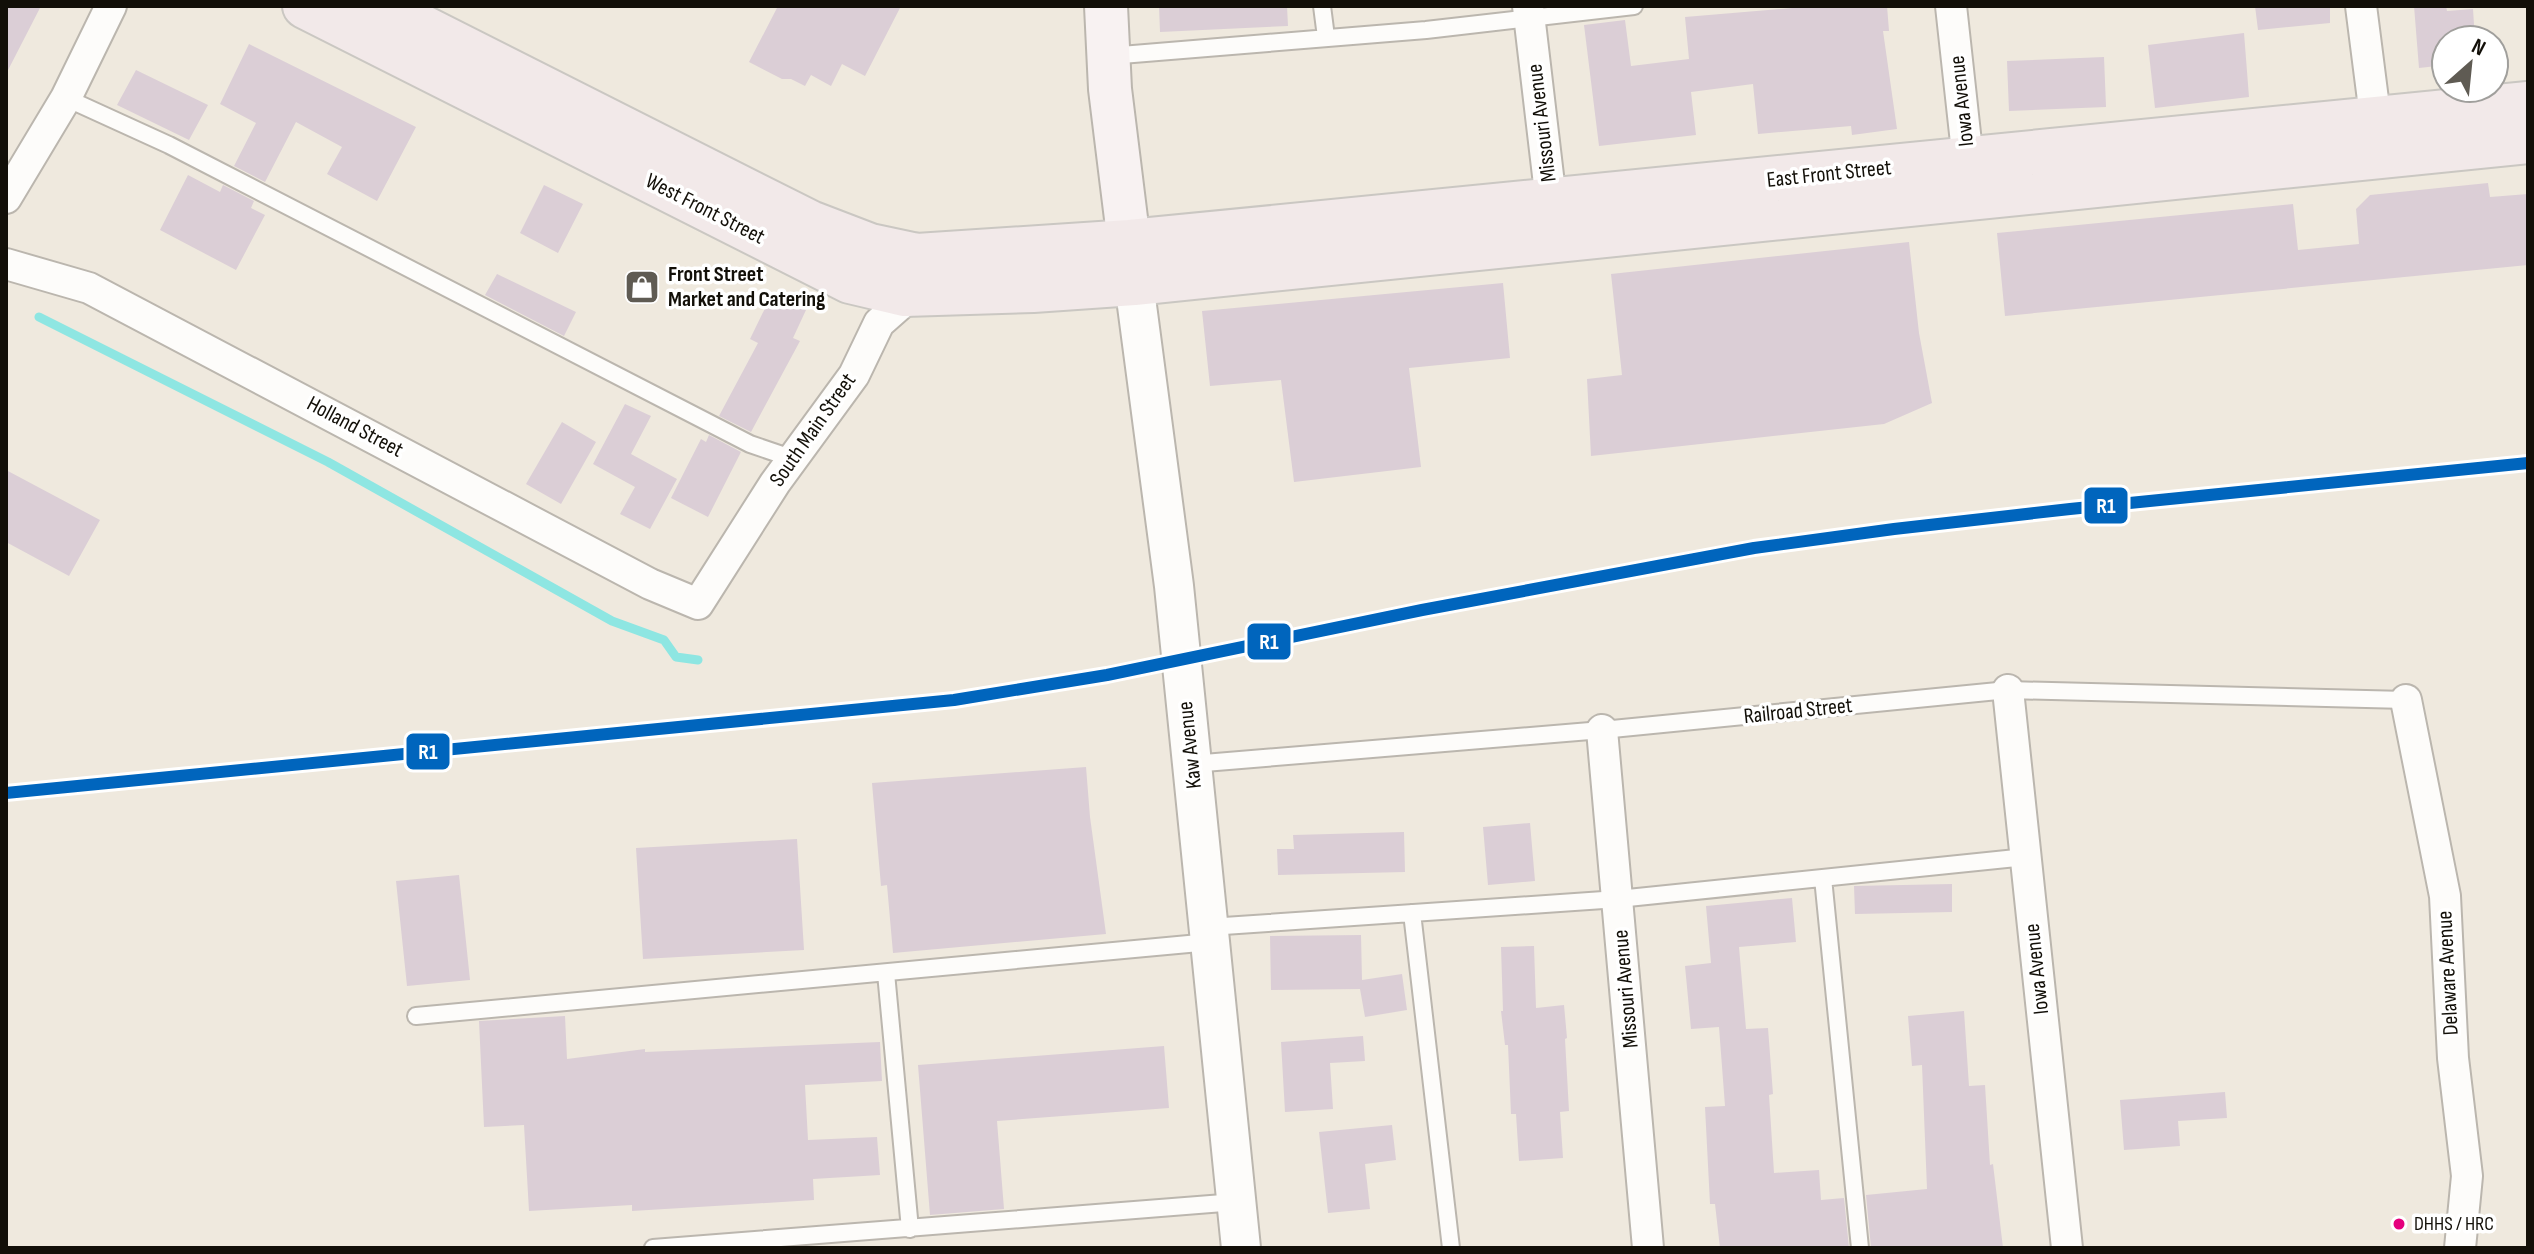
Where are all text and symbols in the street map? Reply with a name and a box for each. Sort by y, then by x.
north arrow [2430,24,2510,104]
text: N [2467,33,2490,62]
street label: Iowa Avenue [1944,54,1980,148]
street label: Missouri Avenue [1521,62,1563,184]
street label: East Front Street [1765,154,1893,194]
street label: West Front Street [641,167,770,251]
place label: Front Street Market and Catering [668,261,825,313]
shop icon: Front Street Market and Catering [623,268,661,306]
street label: South Main Street [764,368,862,492]
street label: Holland Street [302,390,408,464]
line badge: R1 [2083,486,2129,525]
text: R1 [2096,493,2116,520]
line badge: R1 [1246,622,1292,661]
text: R1 [1259,629,1279,656]
street label: Railroad Street [1742,692,1854,730]
street label: Kaw Avenue [1172,700,1208,790]
line badge: R1 [405,732,451,771]
text: R1 [418,739,438,766]
street label: Delaware Avenue [2431,910,2465,1036]
street label: Iowa Avenue [2019,922,2055,1016]
street label: Missouri Avenue [1607,929,1645,1049]
place label: DHHS / HRC [2414,1212,2494,1236]
marker: DHHS / HRC [2391,1216,2407,1232]

